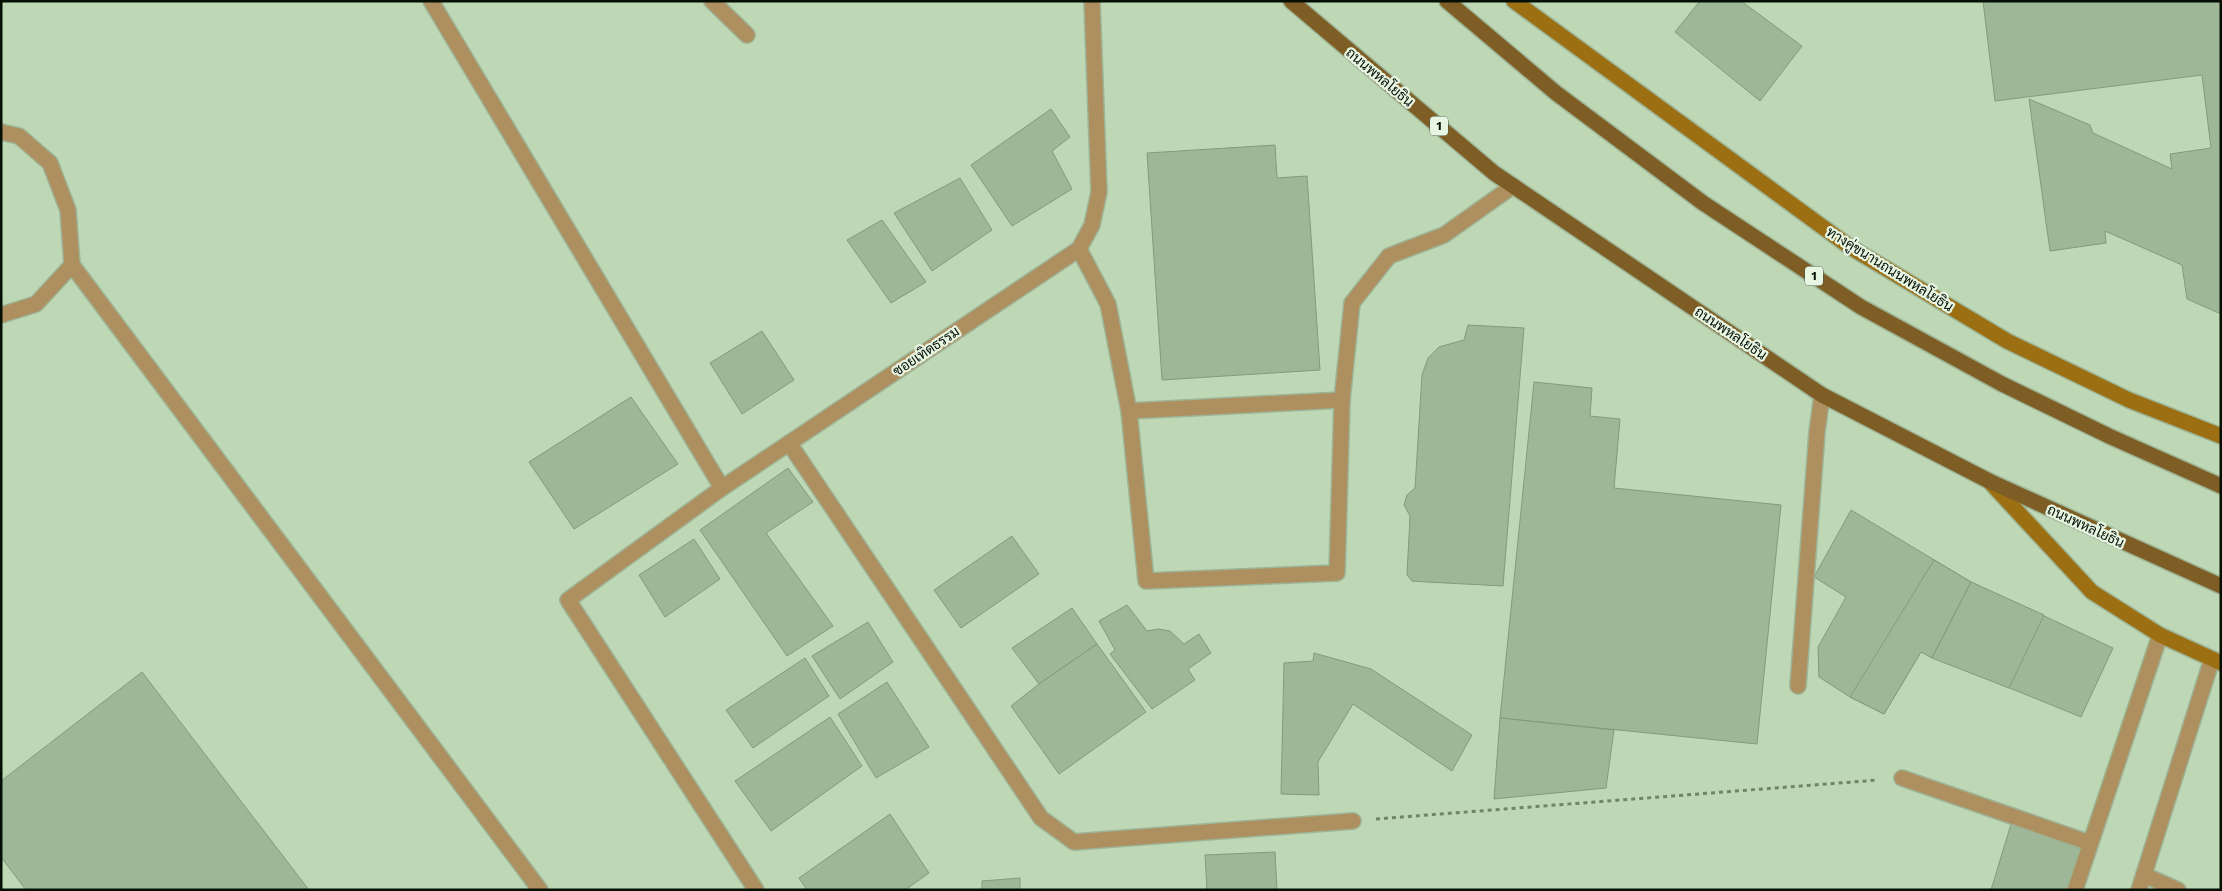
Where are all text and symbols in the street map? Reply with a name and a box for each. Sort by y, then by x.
street label: ถนนพหลโยธิน [1343,44,1417,110]
road number: 1 [1430,116,1448,136]
street label: ทางคู่ขนานถนนพหลโยธิน [1823,223,1956,316]
road number: 1 [1805,266,1823,286]
street label: ถนนพหลโยธิน [1692,303,1770,363]
street label: ซอยเทิดธรรม [890,323,962,379]
street label: ถนนพหลโยธิน [2045,501,2127,551]

